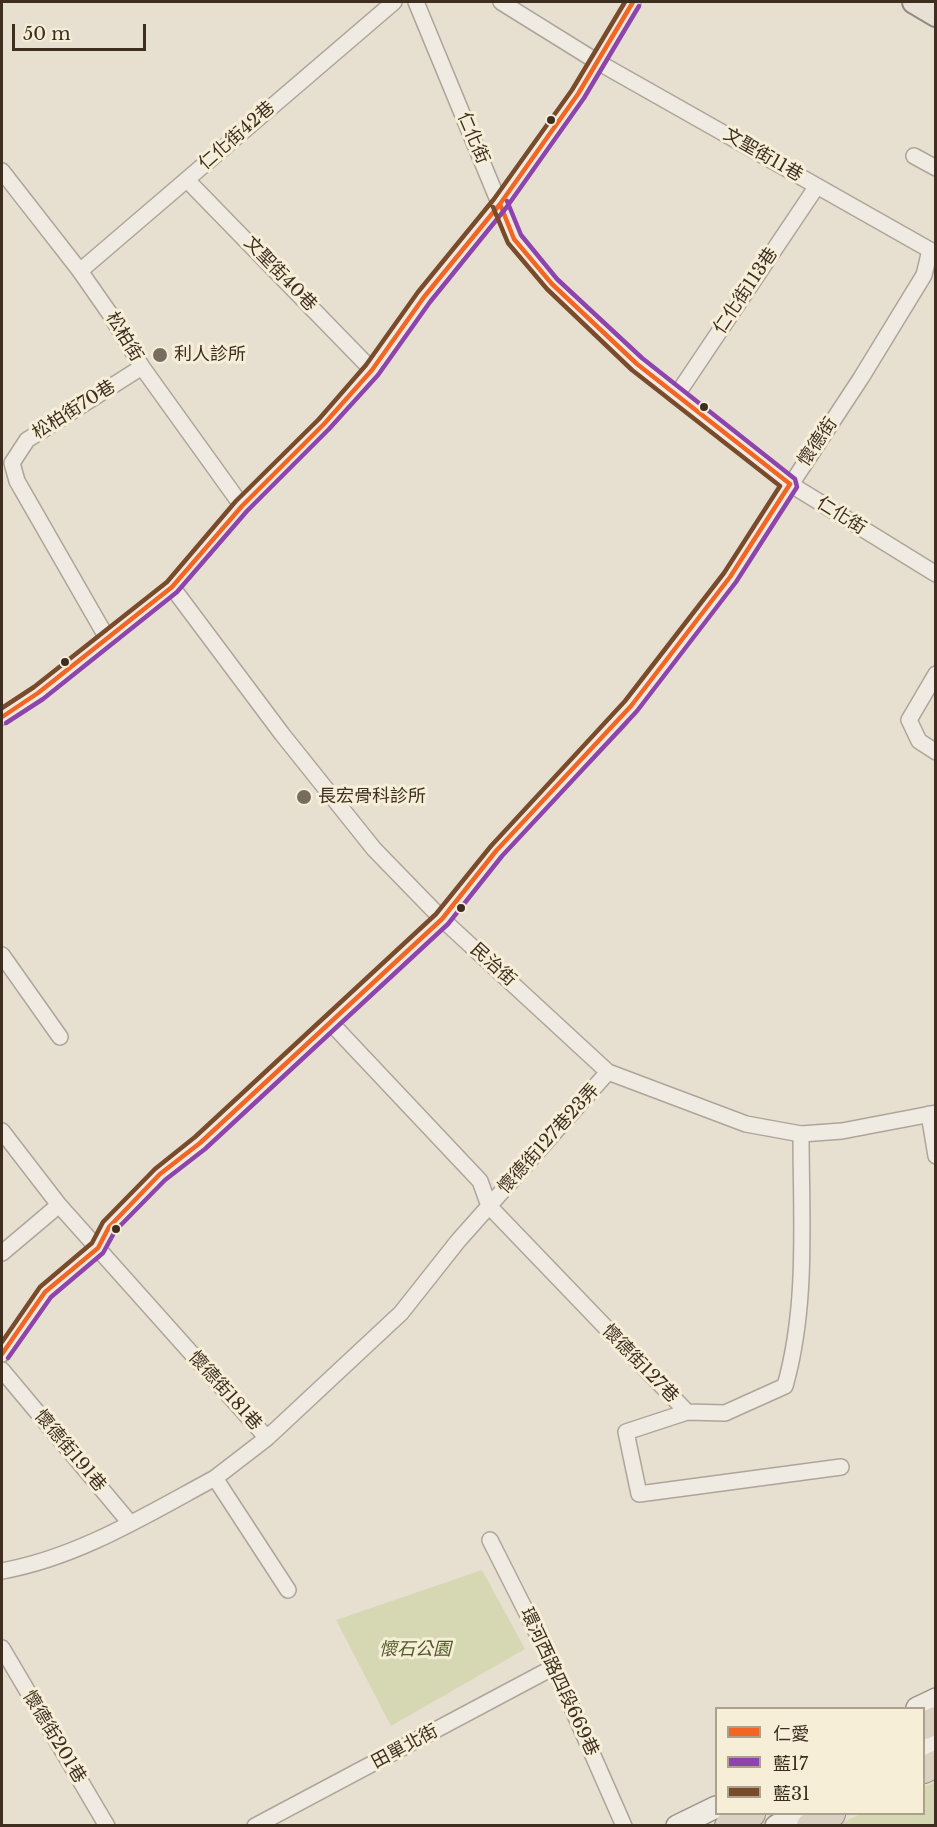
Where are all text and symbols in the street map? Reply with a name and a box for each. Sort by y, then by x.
scale bar [15,12,148,50]
text: 50 m [23,23,71,45]
street label: 仁化街42巷 [195,97,279,175]
street label: 仁化街 [453,109,493,167]
unlabelled marker [545,114,557,126]
street label: 文聖街11巷 [719,124,807,186]
street label: 文聖街40巷 [239,232,321,316]
street label: 仁化街113巷 [709,244,783,338]
street label: 松柏街 [101,308,147,366]
place label: 利人診所 [174,344,246,366]
marker: 利人診所 [151,346,169,364]
street label: 松柏街70巷 [28,376,120,444]
unlabelled marker [698,401,710,413]
street label: 懷德街 [794,414,842,470]
street label: 仁化街 [812,493,870,539]
unlabelled marker [59,656,71,668]
place label: 長宏骨科診所 [318,786,426,808]
marker: 長宏骨科診所 [295,788,313,806]
unlabelled marker [455,902,467,914]
street label: 民治街 [466,939,520,991]
street label: 懷德街127巷23弄 [494,1080,604,1198]
unlabelled marker [110,1223,122,1235]
street label: 懷德街127巷 [597,1320,683,1408]
street label: 懷德街181巷 [184,1347,266,1435]
street label: 懷德街191巷 [30,1406,110,1496]
street label: 環河西路四段669巷 [515,1605,603,1759]
park label: 懷石公園 [379,1639,451,1661]
street label: 懷德街201巷 [18,1687,90,1787]
legend [715,1707,925,1815]
street label: 田單北街 [368,1721,442,1773]
text: 仁愛 [773,1723,809,1745]
text: 藍17 [773,1753,808,1775]
text: 藍31 [773,1783,810,1805]

